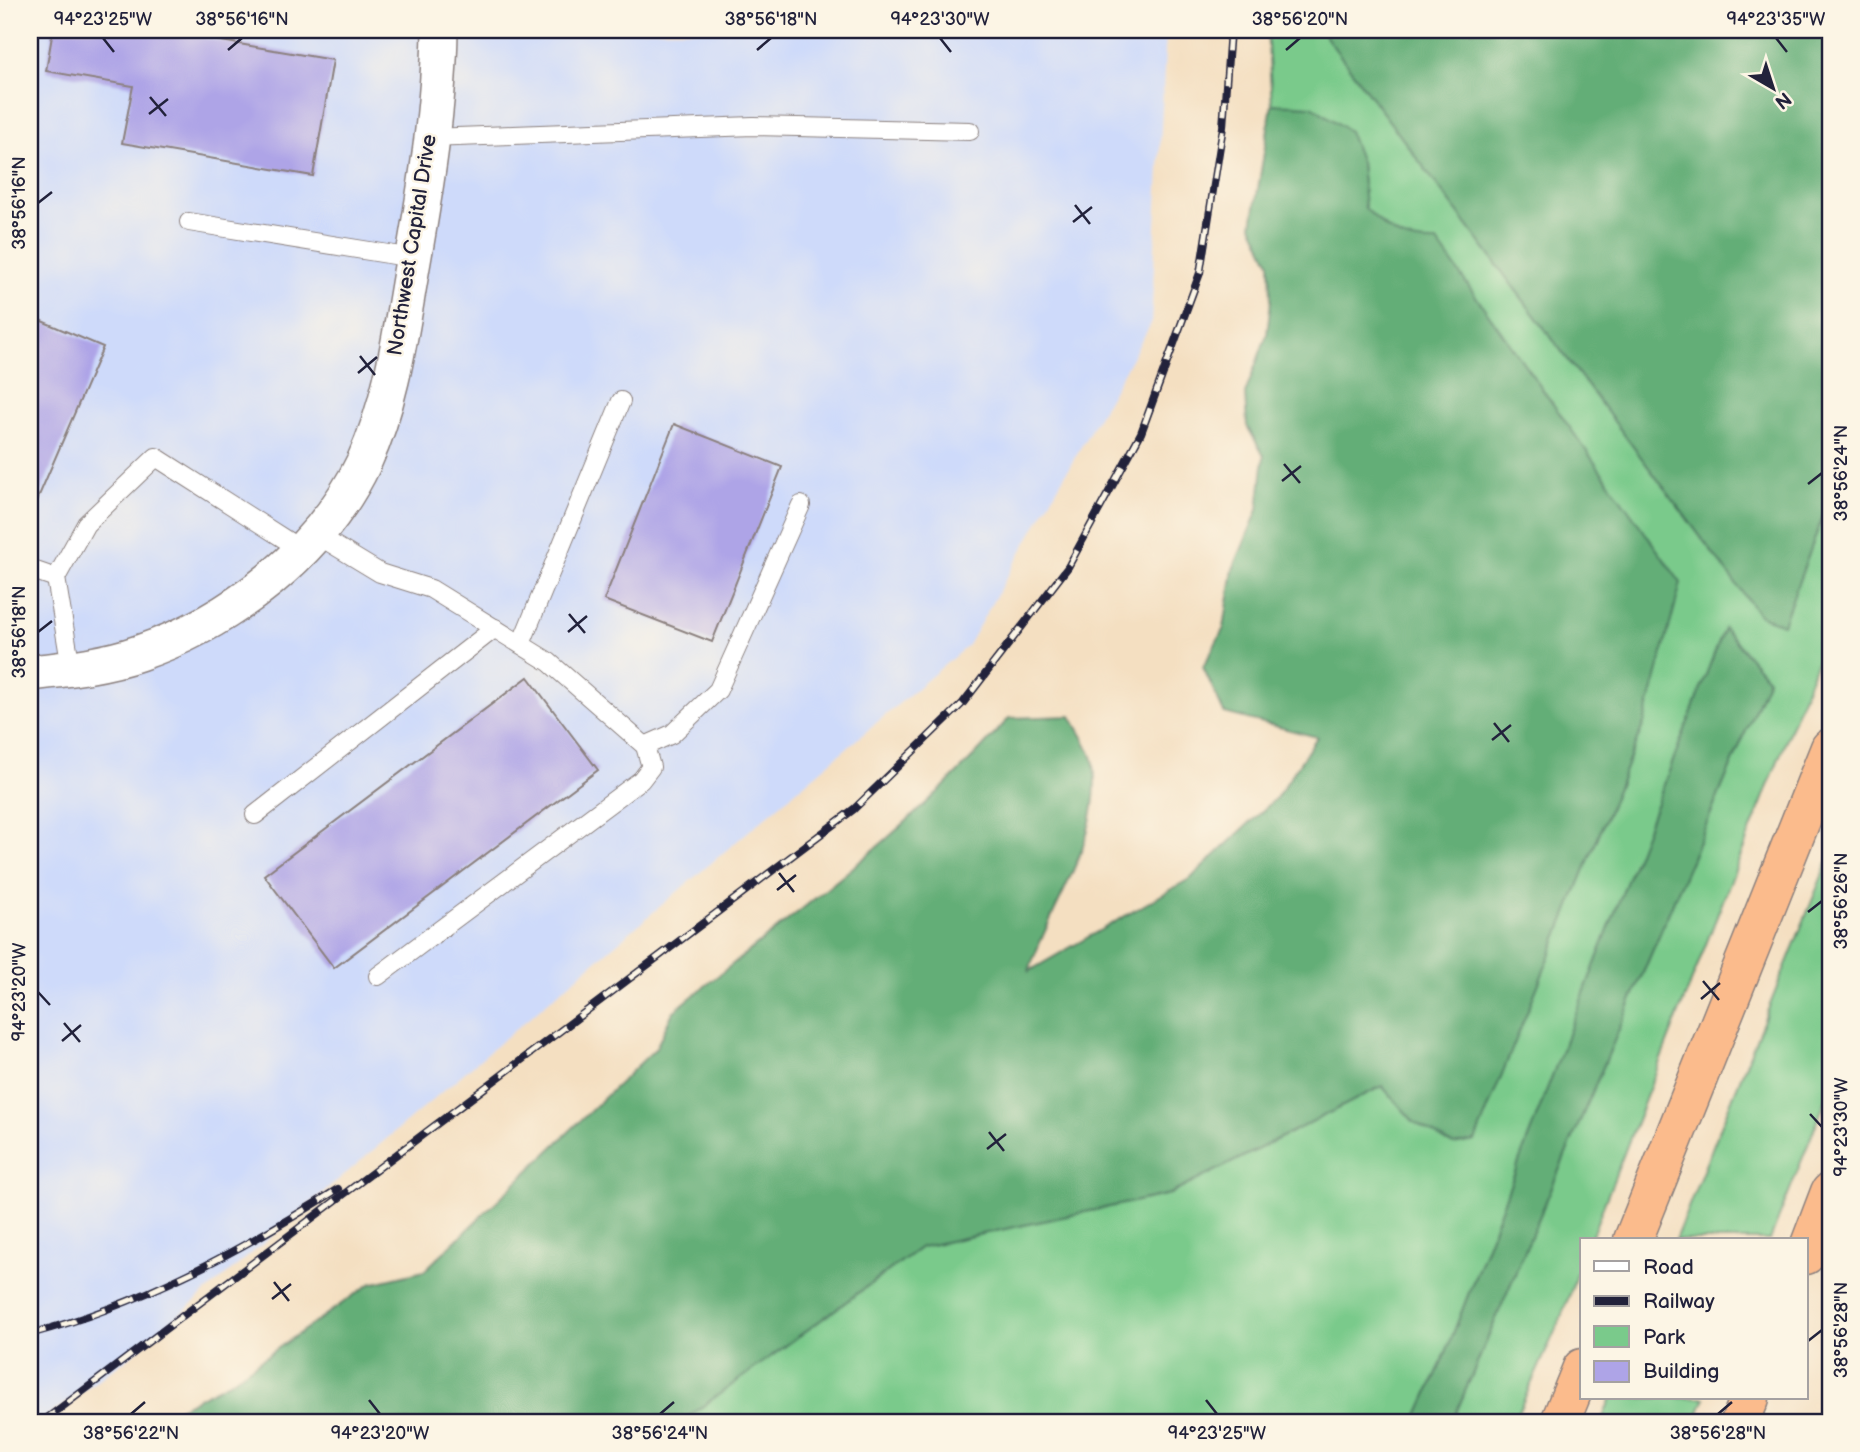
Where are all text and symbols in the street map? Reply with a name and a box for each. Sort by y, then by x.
text: 94°23'25"W [54,9,153,30]
text: 38°56'16"N [195,9,289,30]
text: 38°56'18"N [725,9,817,30]
text: 94°23'30"W [890,9,990,30]
text: 38°56'20"N [1252,9,1348,30]
text: 94°23'35"W [1727,9,1826,30]
north arrow [1738,52,1808,122]
text: N [1770,87,1796,113]
street label: Northwest Capital Drive [382,133,442,357]
text: 38°56'16"N [9,156,30,250]
text: 38°56'24"N [1831,425,1852,521]
text: 38°56'18"N [9,586,30,678]
text: 38°56'26"N [1831,852,1852,950]
text: 94°23'20"W [9,942,30,1041]
text: 94°23'30"W [1831,1077,1852,1177]
legend [1580,1238,1808,1400]
text: Road [1643,1255,1694,1280]
text: 38°56'28"N [1831,1282,1852,1378]
text: Railway [1643,1289,1715,1314]
text: Park [1643,1325,1686,1350]
text: Building [1643,1359,1719,1384]
text: 38°56'22"N [83,1423,179,1444]
text: 94°23'20"W [331,1423,430,1444]
text: 38°56'24"N [612,1423,708,1444]
text: 94°23'25"W [1168,1423,1267,1444]
text: 38°56'28"N [1670,1423,1766,1444]

